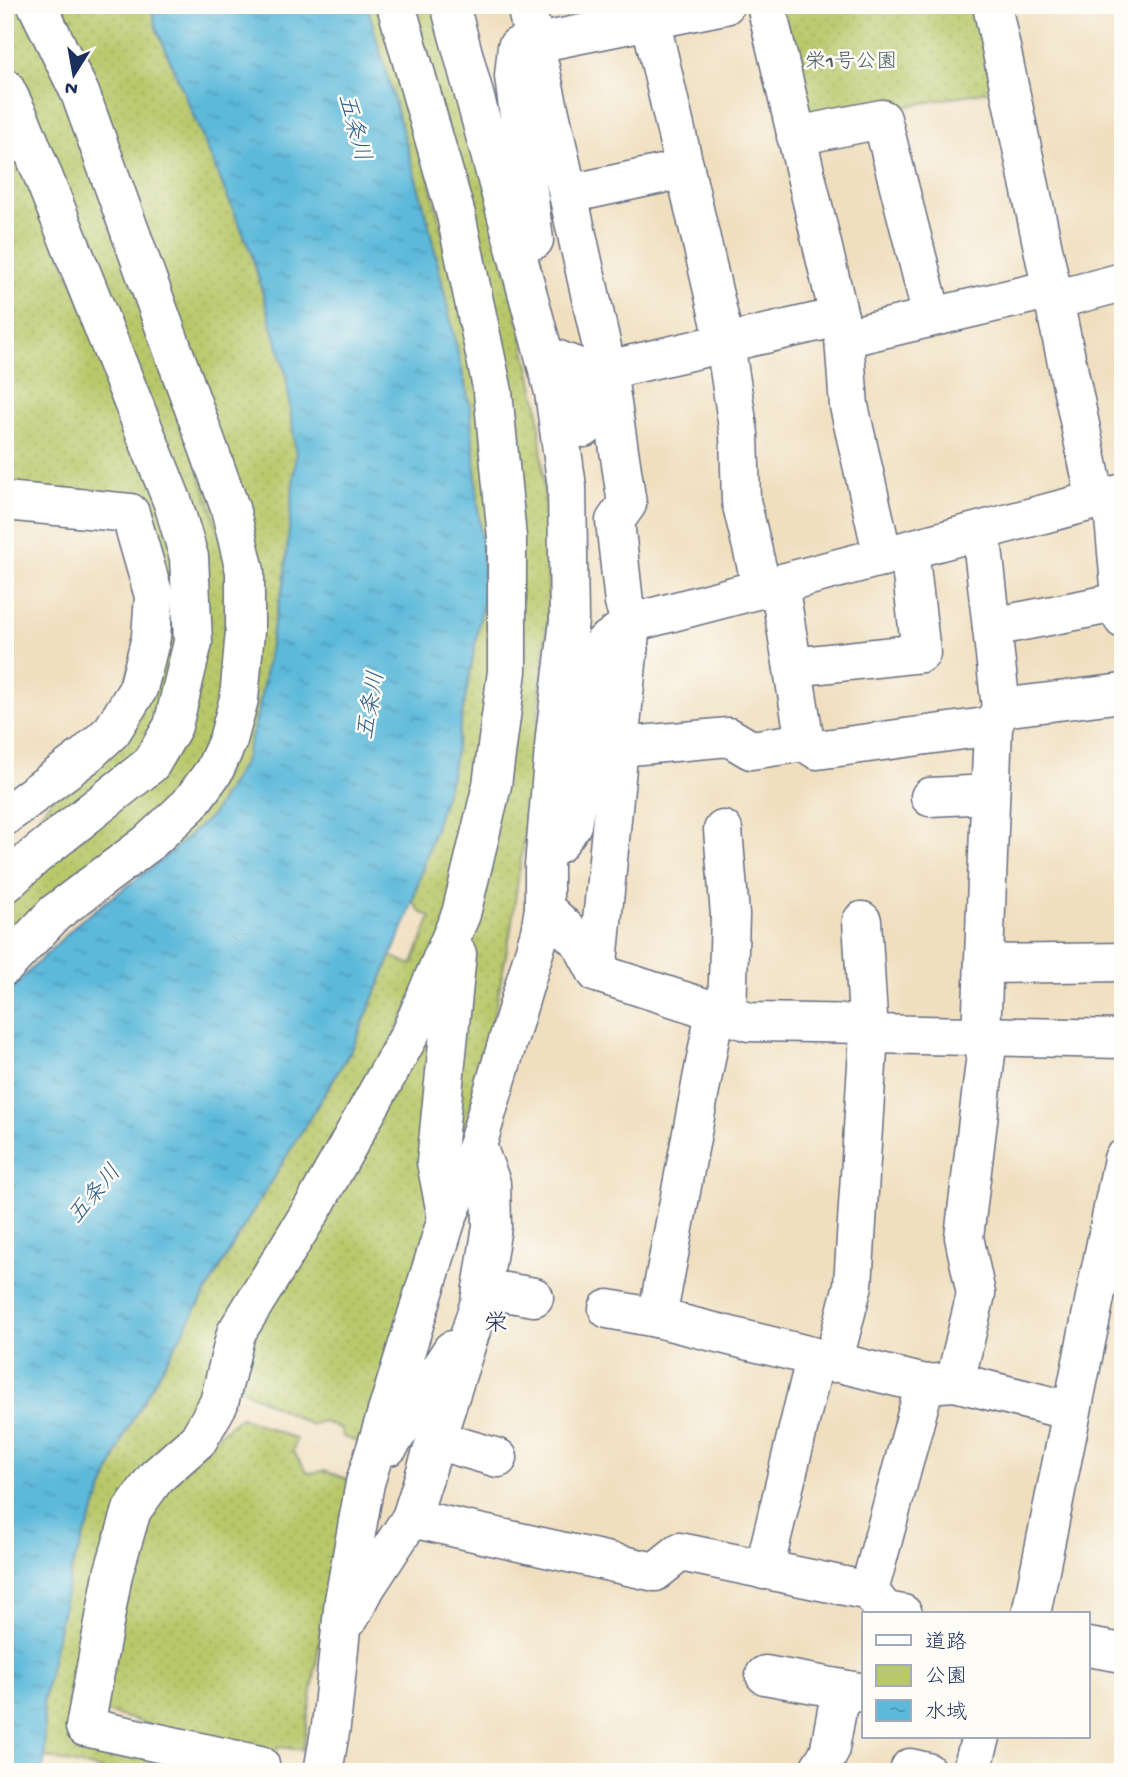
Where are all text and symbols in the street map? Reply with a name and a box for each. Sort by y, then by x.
north arrow [38,38,108,108]
park label: 栄1号公園 [805,50,897,76]
text: N [63,75,80,100]
water label: 五条川 [331,91,376,165]
water label: 五条川 [352,669,392,742]
water label: 五条川 [62,1160,128,1230]
district label: 栄 [484,1311,508,1340]
legend [862,1612,1090,1738]
text: 道路 [925,1631,967,1657]
text: 公園 [925,1666,967,1691]
text: 水域 [925,1701,967,1727]

